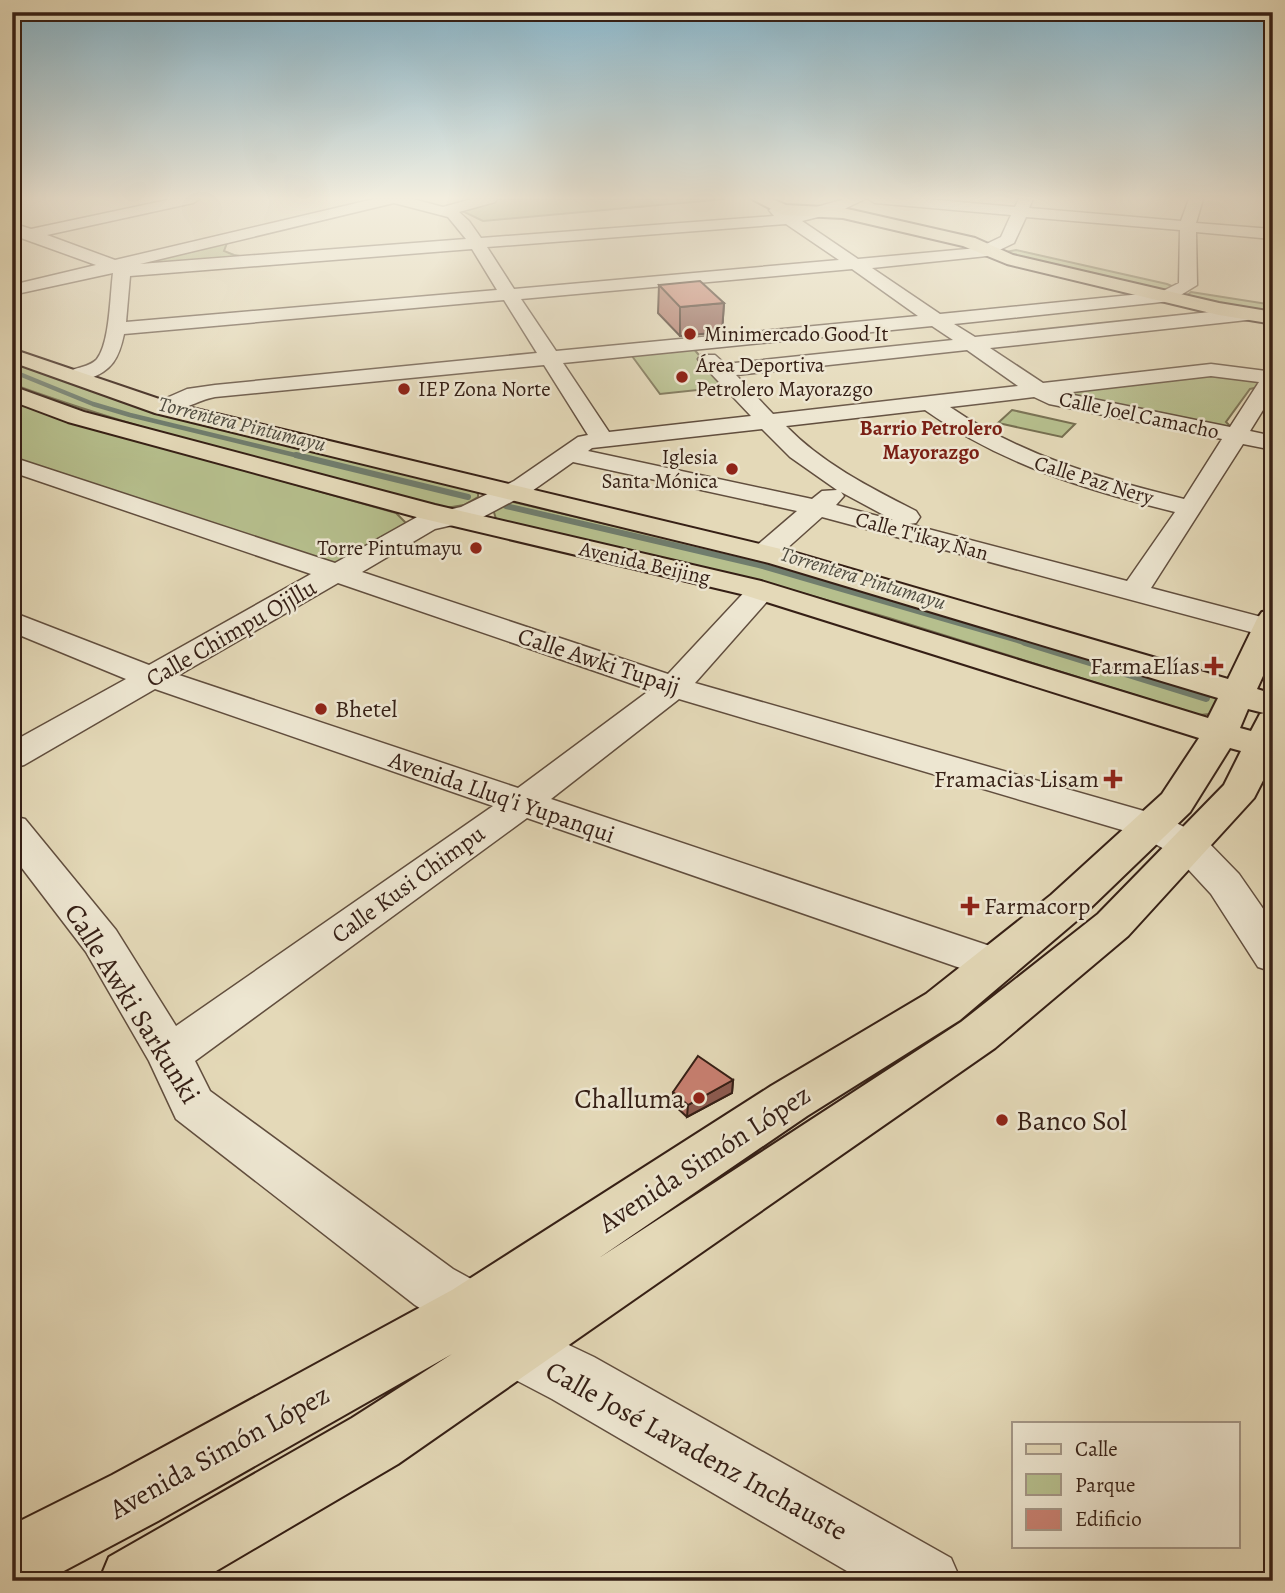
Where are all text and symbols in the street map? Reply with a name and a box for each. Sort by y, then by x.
place label: Minimercado Good It [704,320,889,348]
marker: Minimercado Good It [682,326,698,342]
place label: Área Deportiva Petrolero Mayorazgo [695,351,873,403]
marker: Área Deportiva Petrolero Mayorazgo [674,369,690,385]
place label: IEP Zona Norte [418,375,551,403]
marker: IEP Zona Norte [396,381,412,397]
street label: Calle Joel Camacho [1057,384,1221,446]
water label: Torrentera Pintumayu [155,390,329,458]
district label: Barrio Petrolero Mayorazgo [860,414,1003,466]
place label: Iglesia Santa Mónica [601,443,718,495]
street label: Calle Paz Nery [1031,449,1158,512]
marker: Iglesia Santa Mónica [724,461,740,477]
street label: Calle T'ikay Ñan [852,505,992,567]
place label: Torre Pintumayu [317,534,463,562]
street label: Avenida Beijing [576,534,714,592]
water label: Torrentera Pintumayu [777,539,949,617]
marker: Torre Pintumayu [468,540,484,556]
street label: Calle Chimpu Ojjllu [140,571,322,695]
street label: Calle Awki Tupajj [514,620,684,702]
place label: FarmaElías [1090,650,1200,682]
marker: FarmaElías [1206,658,1222,674]
place label: Bhetel [335,693,398,725]
marker: Bhetel [313,701,329,717]
street label: Avenida Lluq'i Yupanqui [384,743,619,851]
place label: Framacias Lisam [934,763,1099,795]
marker: Framacias Lisam [1105,771,1121,787]
street label: Calle Kusi Chimpu [325,817,491,951]
place label: Farmacorp [984,890,1090,922]
street label: Calle Awki Sarkunki [55,896,209,1111]
marker: Farmacorp [962,898,978,914]
street label: Avenida Simón López [590,1076,818,1242]
place label: Challuma [574,1080,685,1118]
marker: Challuma [691,1090,707,1106]
place label: Banco Sol [1016,1102,1127,1140]
marker: Banco Sol [994,1112,1010,1128]
street label: Calle José Lavadenz Inchauste [539,1352,854,1550]
street label: Avenida Simón López [102,1376,336,1529]
legend [1012,1422,1240,1548]
text: Calle [1075,1435,1118,1463]
text: Parque [1075,1471,1135,1499]
text: Edificio [1075,1505,1142,1533]

